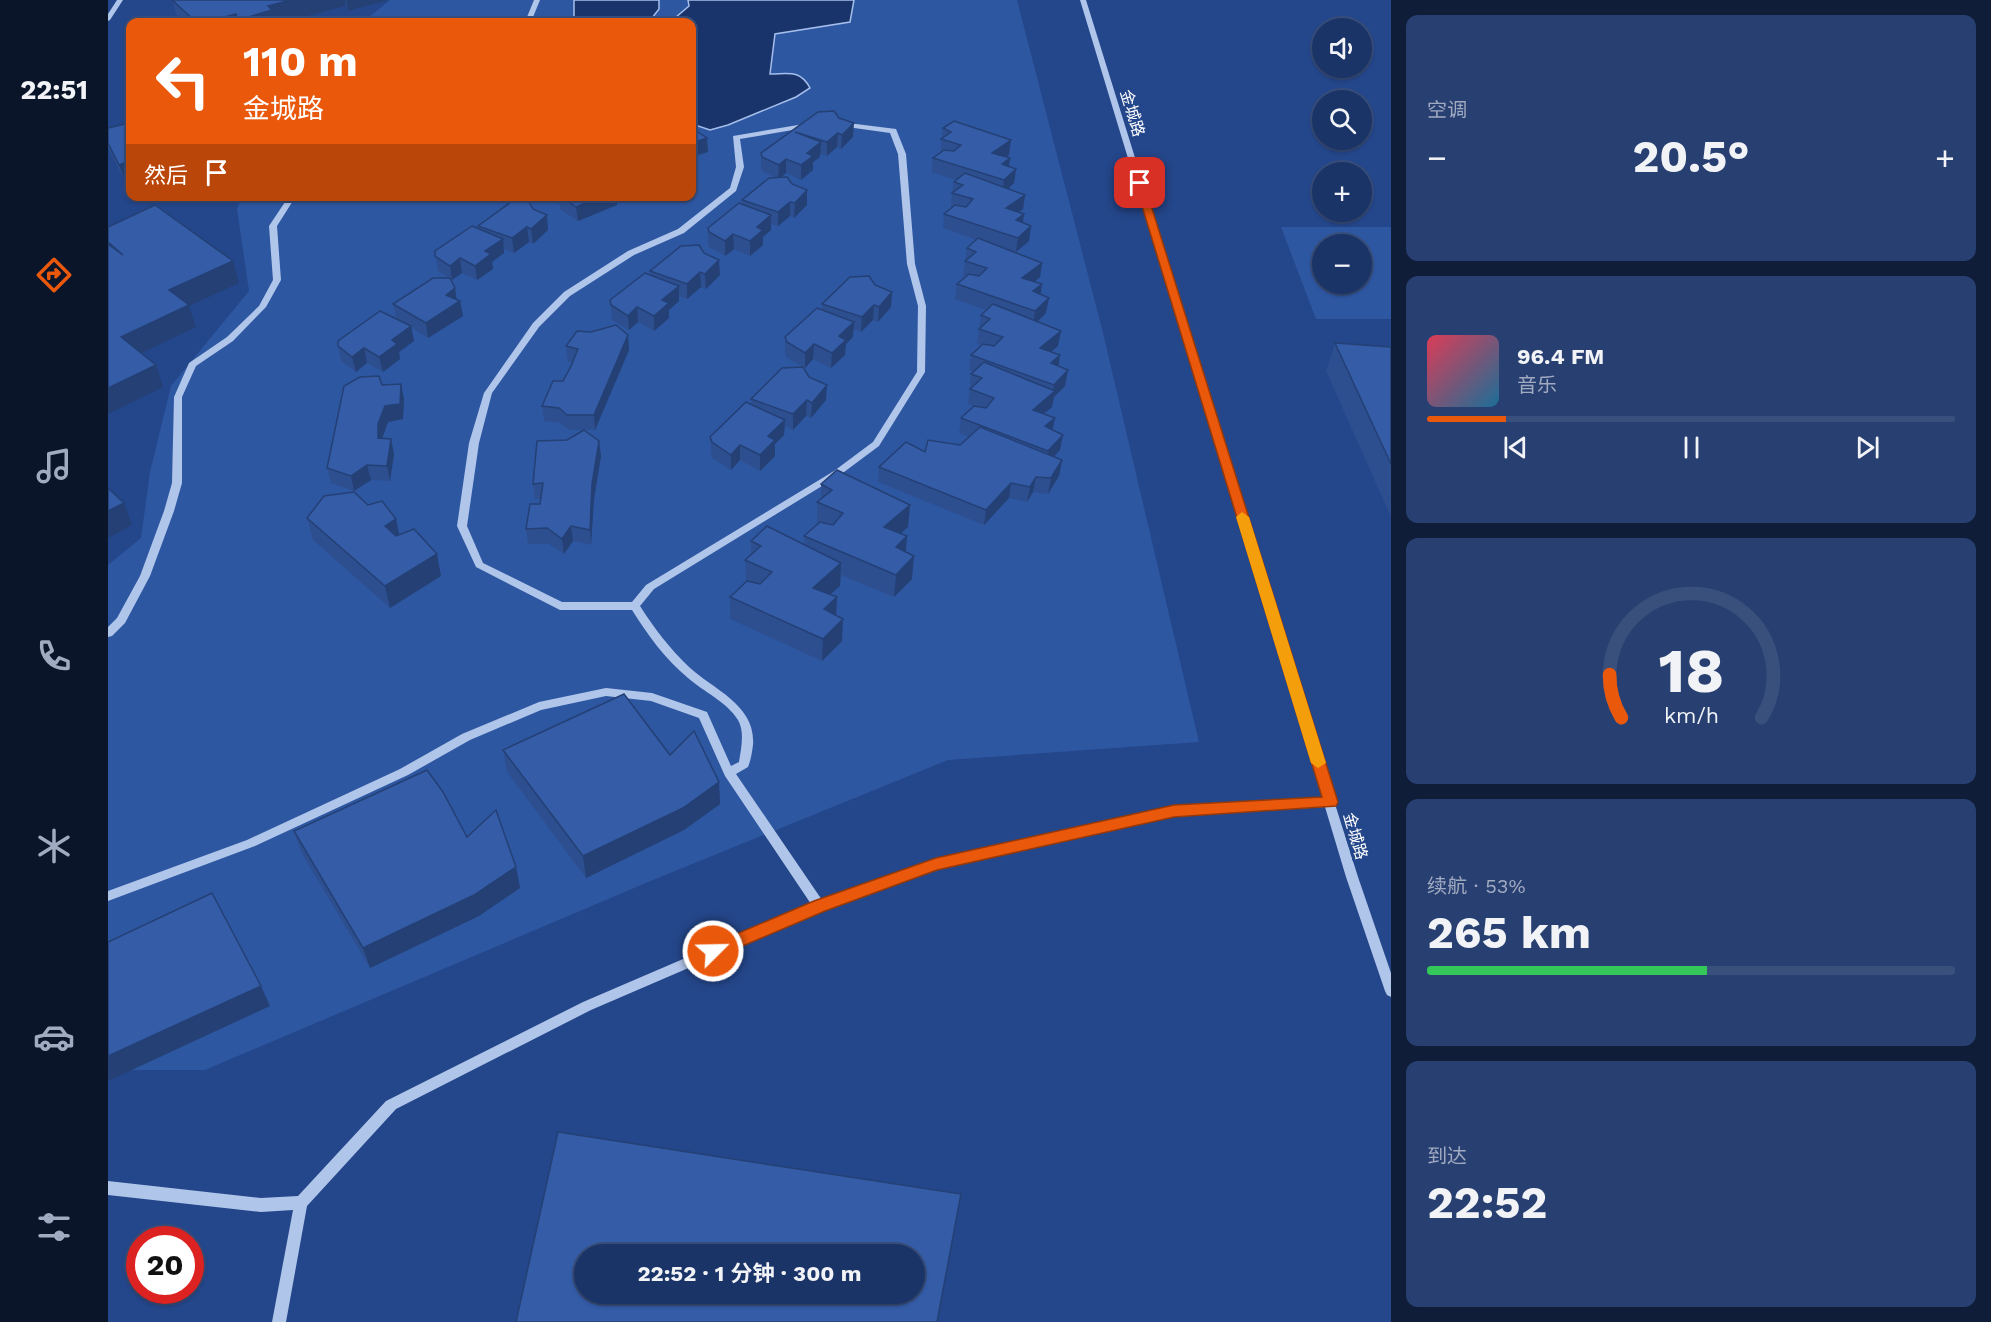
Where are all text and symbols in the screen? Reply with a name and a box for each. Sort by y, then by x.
map controls [1312,18,1372,294]
button: sound [1312,18,1372,78]
text: 110 m [243,37,358,86]
icon: left [144,42,222,120]
text: 22:51 [20,74,88,106]
street label: 金城路 [1116,87,1149,139]
button: search [1312,90,1372,150]
text: 金城路 [243,93,324,125]
text: 空调 [1427,98,1467,122]
text: 20.5° [1633,130,1749,183]
text: − [1427,138,1447,177]
text: + [1935,138,1955,177]
icon: arrive [200,156,233,189]
pin [1114,157,1165,208]
button: + [1312,162,1372,222]
text: 然后 [144,163,188,188]
icon: arrive [1123,166,1156,199]
button: − [1312,234,1372,294]
icon: directions [33,254,75,296]
text: 96.4 FM [1517,344,1604,369]
text: 音乐 [1517,373,1557,397]
icon: previous [1499,431,1532,464]
icon: pause [1675,431,1708,464]
icon: next [1851,431,1884,464]
icon: music [33,445,75,487]
text: 18 [1658,634,1724,707]
icon: phone [33,635,75,677]
text: km/h [1663,703,1719,728]
street label: 金城路 [1340,810,1371,862]
icon: climate [33,825,75,867]
text: 续航 · 53% [1427,874,1526,898]
text: 265 km [1427,906,1591,959]
position arrow [681,919,745,983]
icon: car [33,1016,75,1058]
text: 到达 [1427,1144,1467,1168]
text: 22:52 [1427,1176,1547,1229]
icon: filters [33,1206,75,1248]
speed limit sign: 20 [126,1226,204,1304]
text: 22:52 · 1 分钟 · 300 m [637,1261,862,1286]

